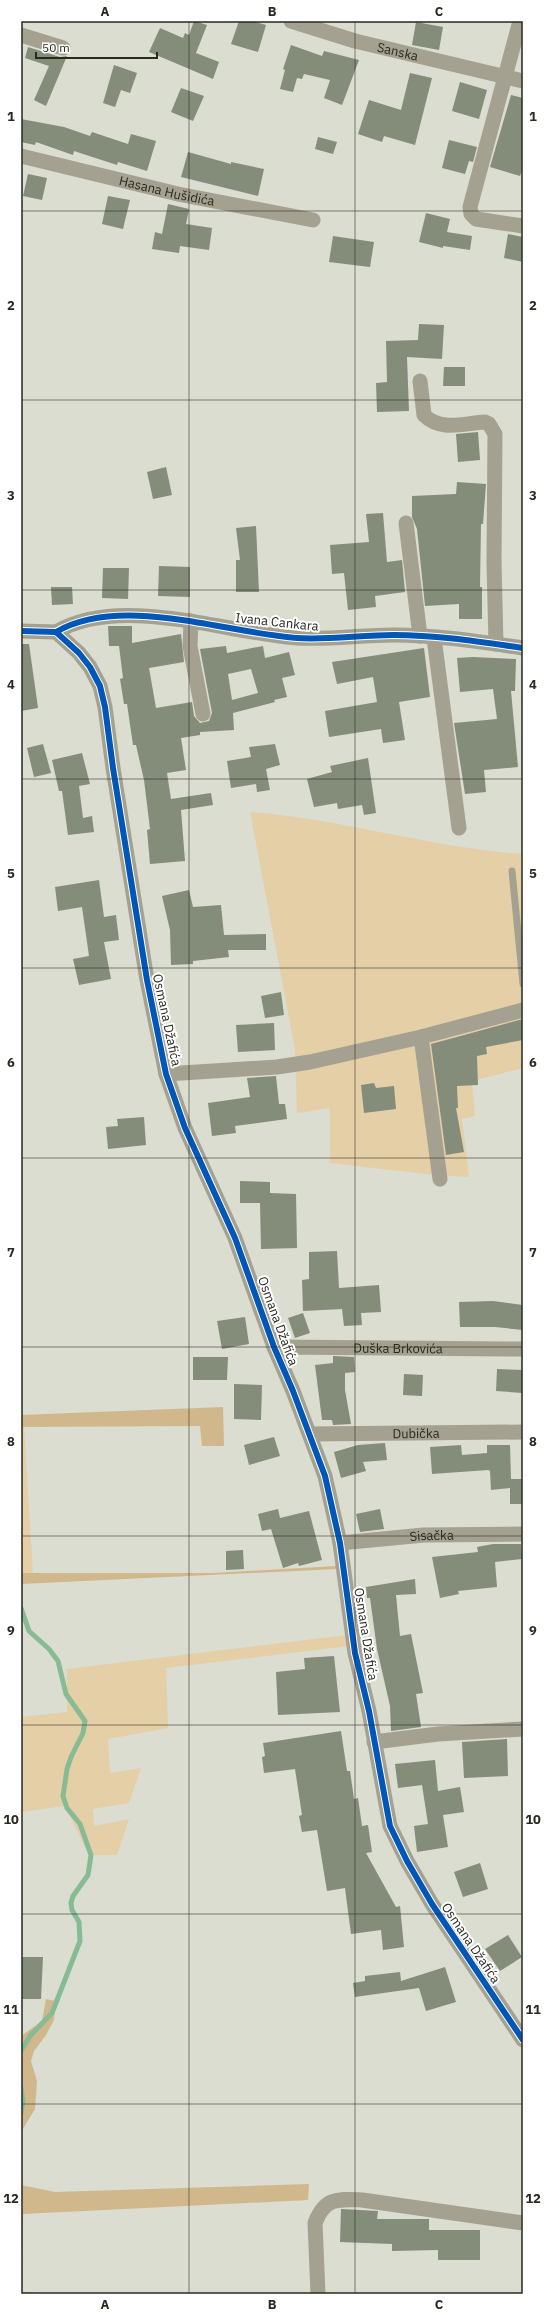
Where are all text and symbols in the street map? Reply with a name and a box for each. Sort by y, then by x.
text: A [101,3,110,20]
text: B [268,3,277,20]
text: C [435,3,444,20]
scale bar [36,34,157,60]
street label: Sanska [375,38,420,64]
text: 50 m [42,40,70,55]
text: 1 [7,108,15,125]
text: 1 [529,108,537,125]
street label: Hasana Hušidića [117,172,216,209]
text: 2 [7,297,15,314]
text: 2 [529,297,537,314]
text: 3 [7,487,15,504]
text: 3 [529,487,537,504]
street label: Ivana Cankara [235,609,320,635]
text: 4 [7,676,15,693]
text: 4 [529,676,537,693]
text: 5 [7,865,15,882]
text: 5 [529,865,537,882]
street label: Osmana Džafića [149,972,185,1068]
text: 6 [7,1054,15,1071]
text: 6 [529,1054,537,1071]
text: 7 [7,1244,15,1261]
text: 7 [529,1244,537,1261]
street label: Osmana Džafića [254,1274,302,1368]
street label: Duška Brkovića [353,1339,443,1357]
street label: Dubička [392,1424,440,1442]
text: 8 [7,1433,15,1450]
text: 8 [529,1433,537,1450]
street label: Sisačka [409,1526,454,1545]
street label: Osmana Džafića [350,1586,382,1682]
text: 9 [7,1622,15,1639]
text: 9 [529,1622,537,1639]
text: 10 [3,1811,19,1828]
text: 10 [525,1811,541,1828]
street label: Osmana Džafića [438,1899,504,1987]
text: 11 [3,2001,19,2018]
text: 11 [525,2001,541,2018]
text: 12 [3,2190,19,2207]
text: 12 [525,2190,541,2207]
text: A [101,2296,110,2313]
text: B [268,2296,277,2313]
text: C [435,2296,444,2313]

